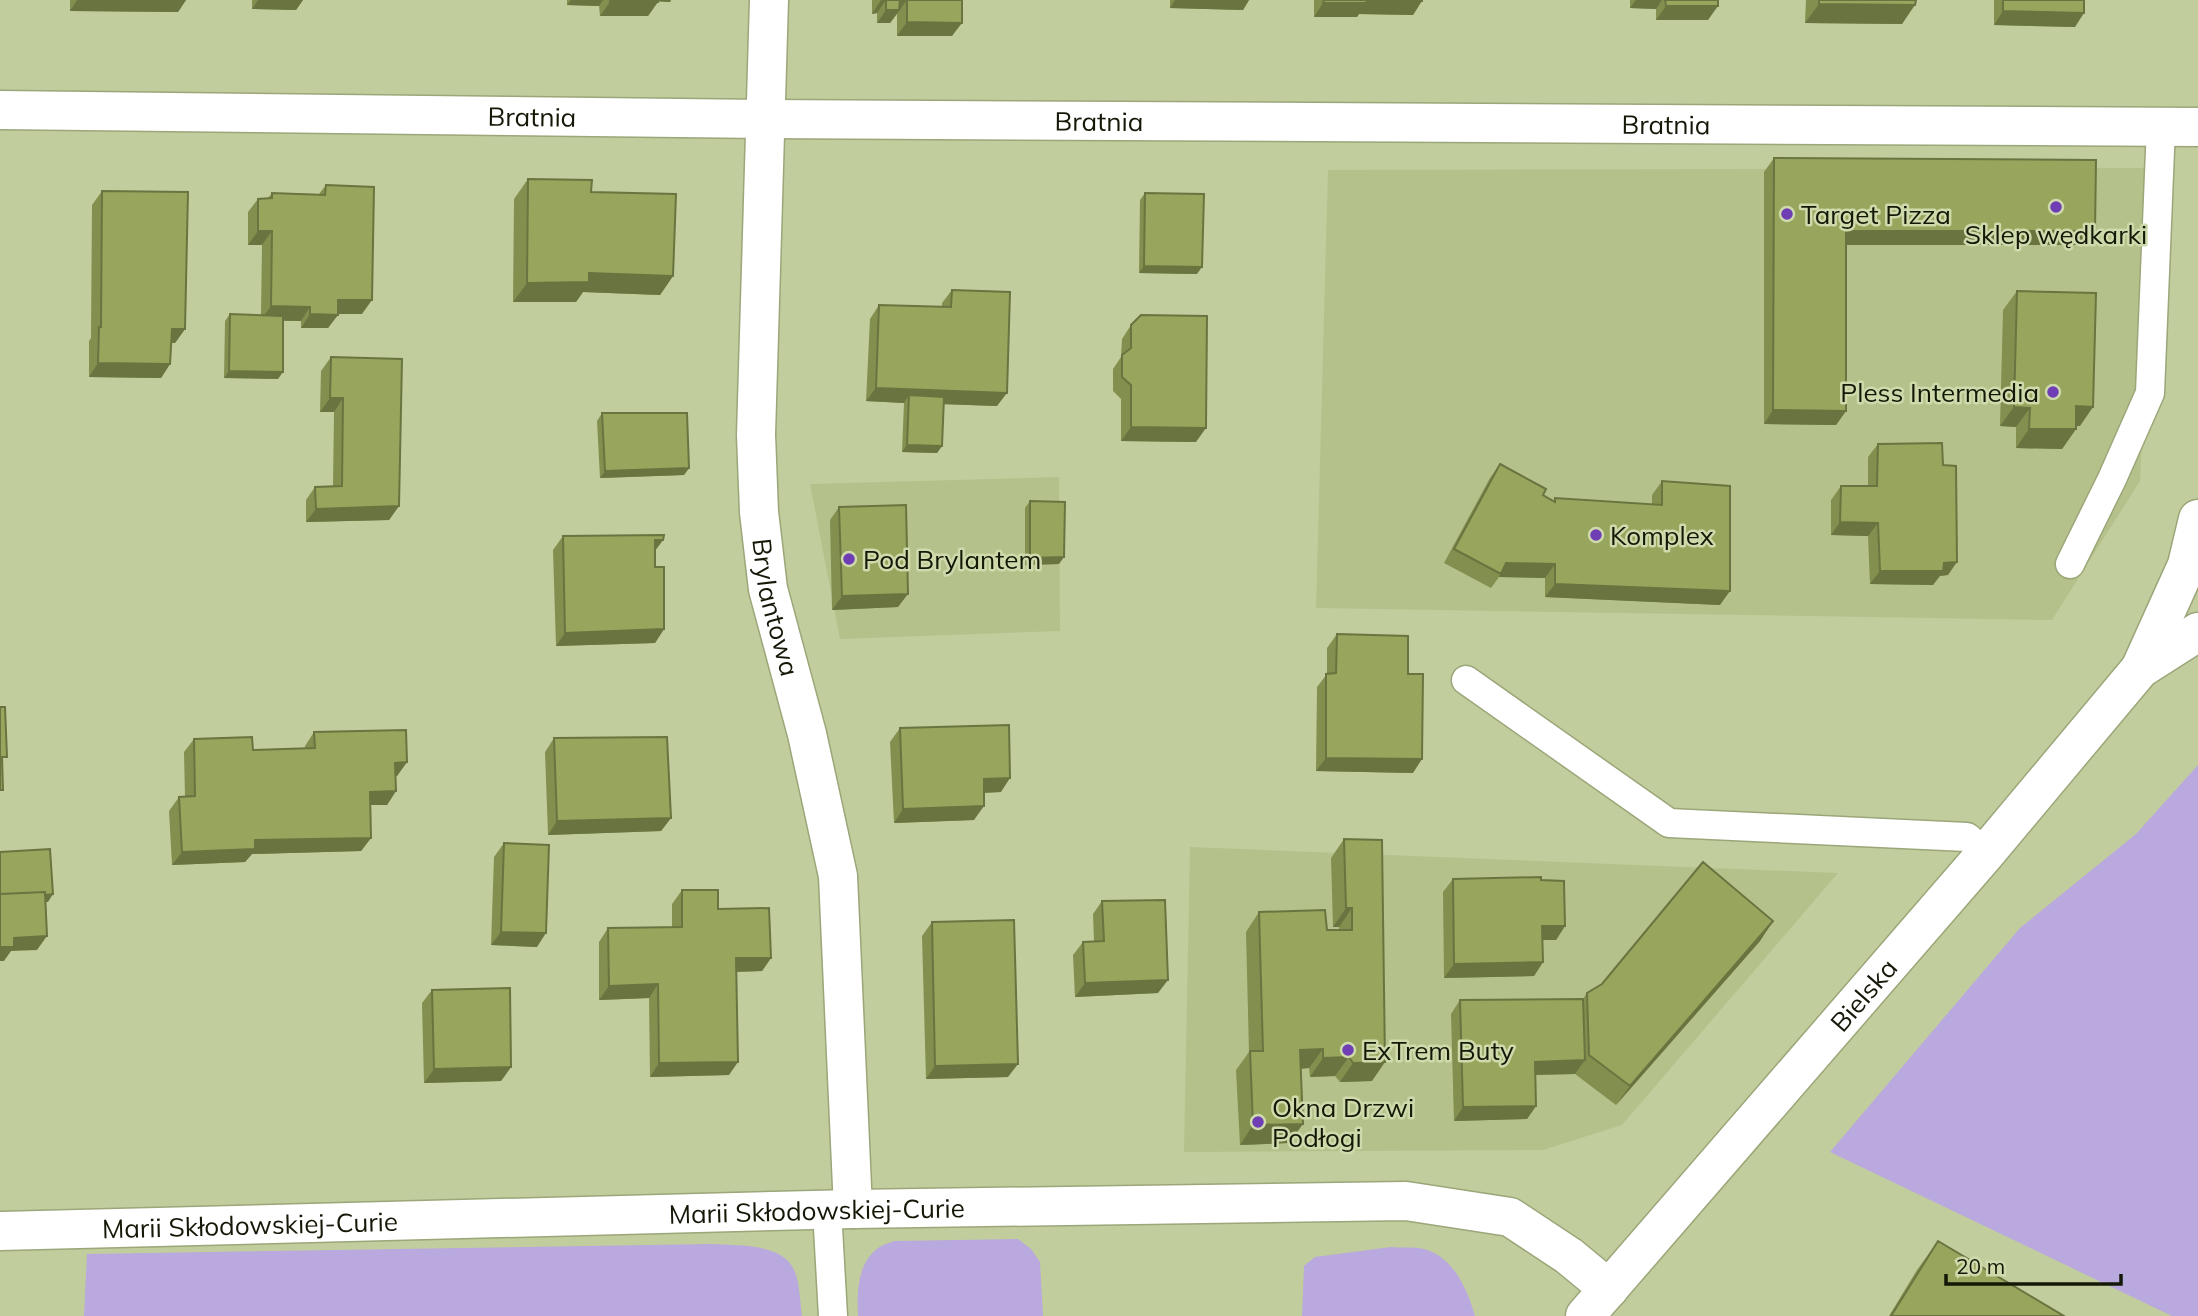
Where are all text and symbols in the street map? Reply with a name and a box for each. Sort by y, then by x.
street label: Bratnia [487,99,577,133]
street label: Bratnia [1054,104,1143,138]
street label: Bratnia [1621,107,1710,141]
place label: Target Pizza [1801,198,1951,231]
marker: Sklep wędkarki [2048,199,2064,215]
marker: Target Pizza [1779,206,1795,222]
place label: Sklep wędkarki [1965,218,2147,251]
place label: Pless Intermedia [1840,376,2039,409]
marker: Pless Intermedia [2045,384,2061,400]
place label: Komplex [1610,519,1714,552]
marker: Komplex [1588,527,1604,543]
street label: Brylantowa [746,536,807,680]
place label: Pod Brylantem [863,543,1041,576]
marker: Pod Brylantem [841,551,857,567]
street label: Bielska [1823,951,1904,1038]
place label: ExTrem Buty [1362,1034,1514,1067]
marker: ExTrem Buty [1340,1042,1356,1058]
place label: Okna Drzwi Podłogi [1272,1091,1414,1154]
marker: Okna Drzwi Podłogi [1250,1114,1266,1130]
street label: Marii Skłodowskiej-Curie [668,1191,965,1230]
street label: Marii Skłodowskiej-Curie [101,1204,398,1245]
scale bar [1946,1242,2121,1286]
text: 20 m [1956,1253,2005,1279]

